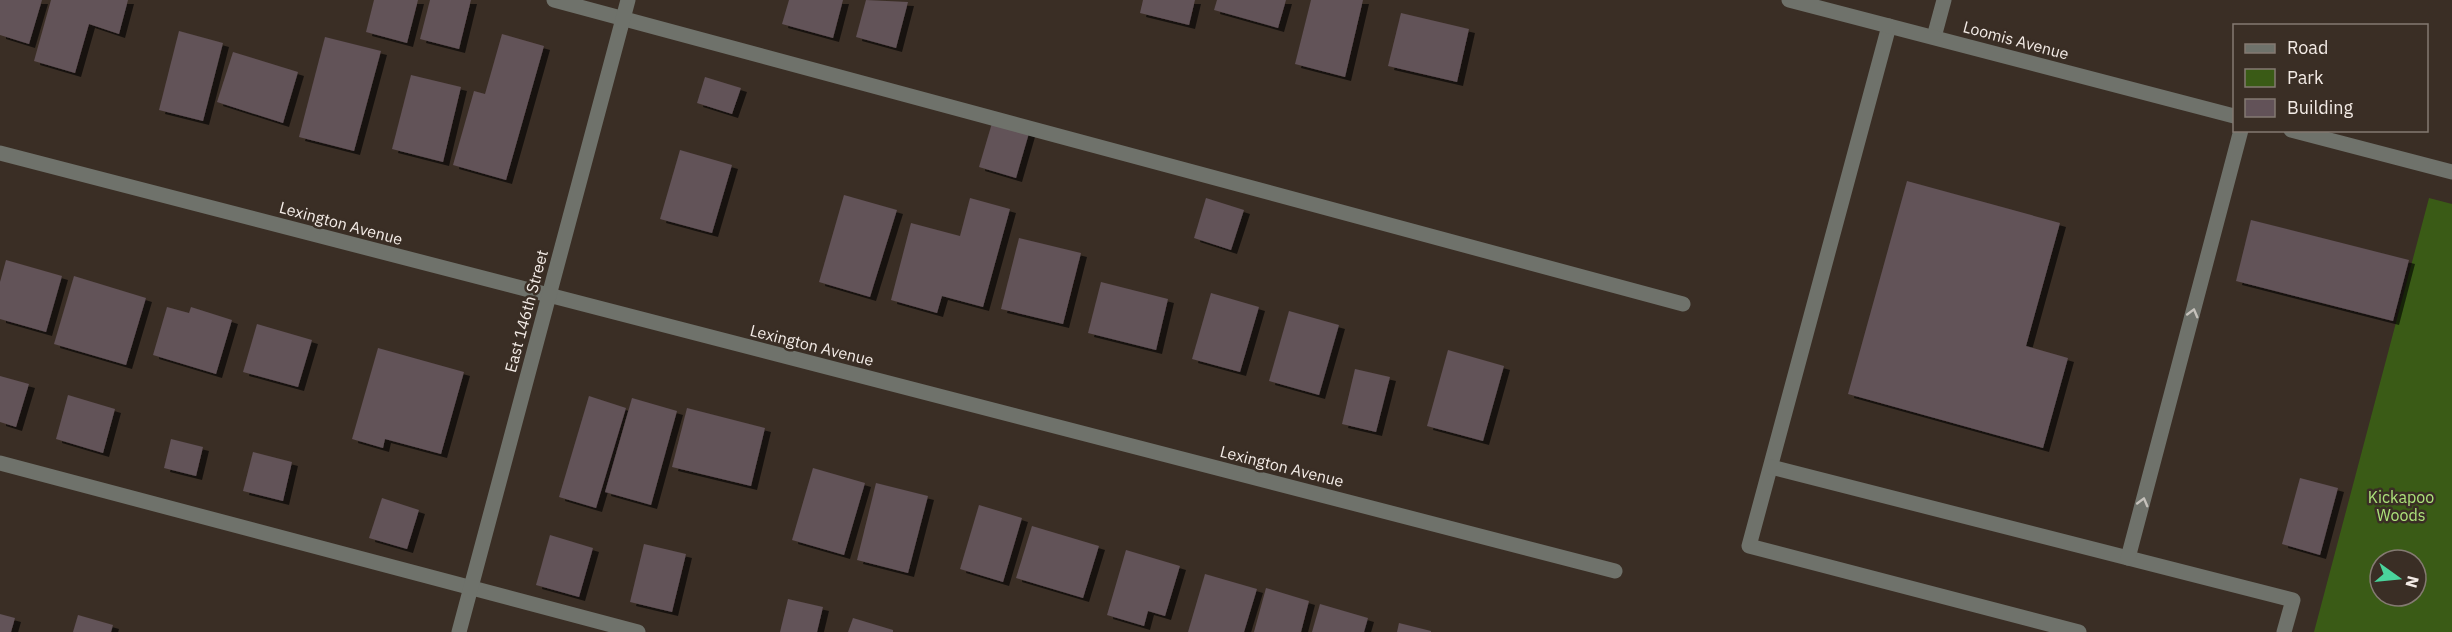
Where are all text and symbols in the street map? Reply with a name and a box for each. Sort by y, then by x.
street label: Loomis Avenue [1961,16,2071,64]
legend [2233,24,2428,132]
text: Road [2287,36,2328,59]
text: Park [2287,66,2324,89]
text: Building [2287,96,2354,119]
street label: Lexington Avenue [277,197,405,249]
street label: East 146th Street [500,247,552,375]
one-way arrow [2185,308,2198,318]
street label: Lexington Avenue [748,320,876,370]
street label: Lexington Avenue [1218,441,1346,491]
park label: Kickapoo Woods [2368,487,2434,525]
one-way arrow [2136,497,2148,507]
north arrow [2368,548,2428,608]
text: N [2401,574,2424,590]

